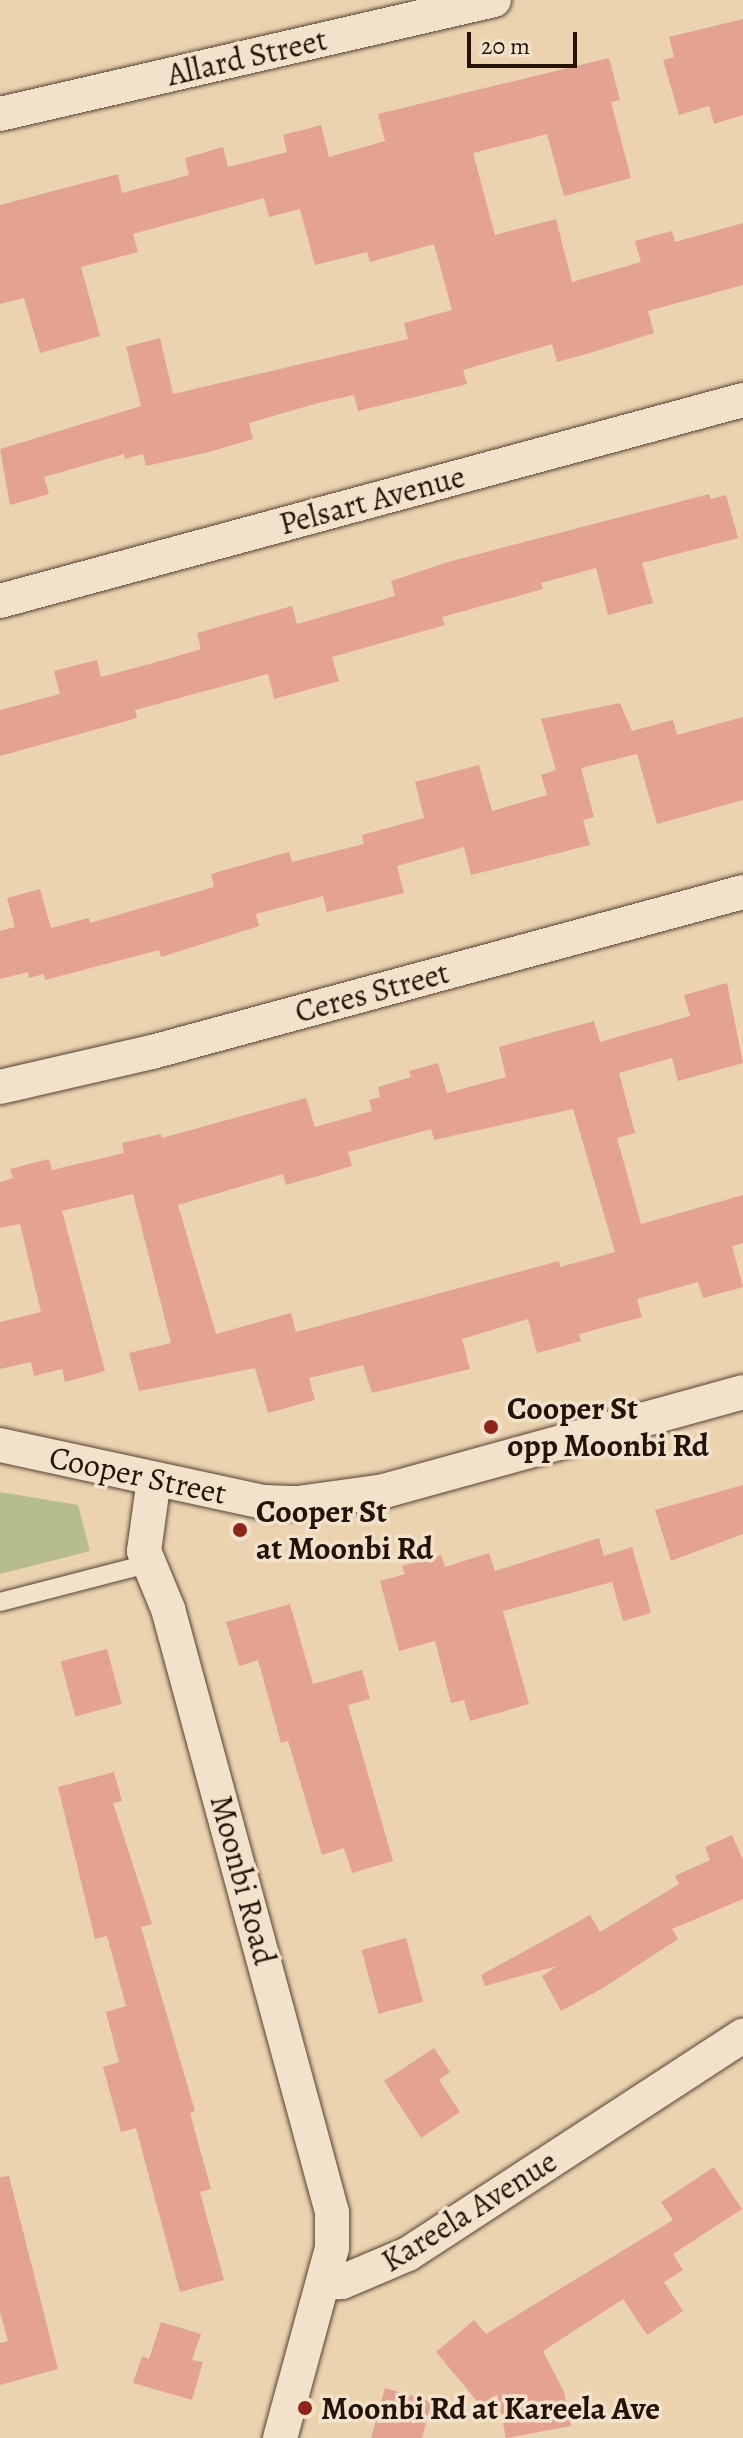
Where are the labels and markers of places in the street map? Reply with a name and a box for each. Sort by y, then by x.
place label: Cooper St opp Moonbi Rd [507,1390,709,1465]
marker: Cooper St opp Moonbi Rd [482,1418,500,1436]
place label: Cooper St at Moonbi Rd [256,1493,433,1568]
marker: Cooper St at Moonbi Rd [231,1521,249,1539]
place label: Moonbi Rd at Kareela Ave [321,2389,660,2427]
marker: Moonbi Rd at Kareela Ave [296,2399,314,2417]

